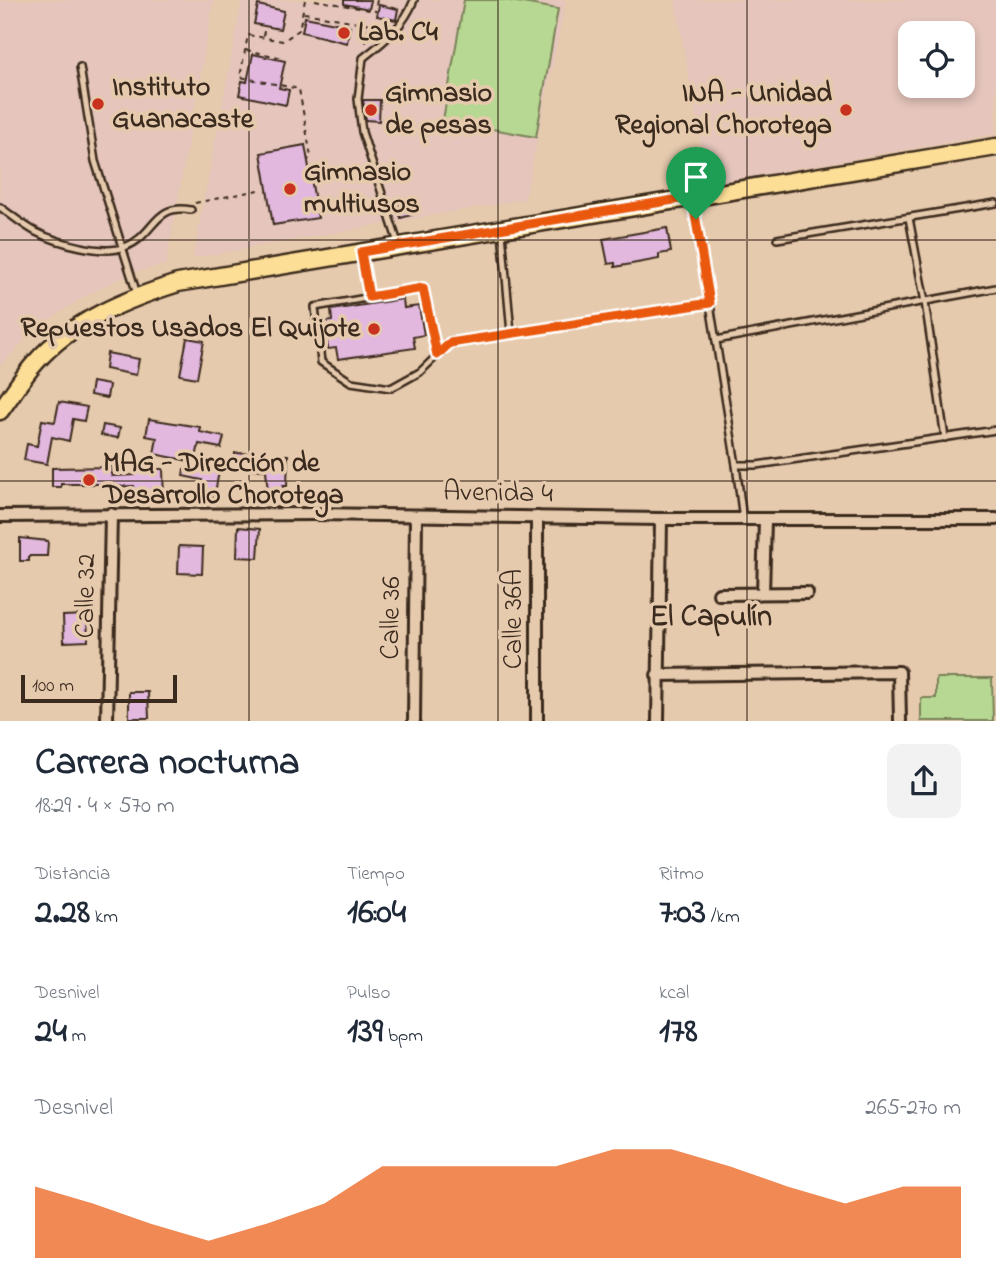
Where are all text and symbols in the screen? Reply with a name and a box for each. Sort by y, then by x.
place label: Lab. C4 [358,13,438,54]
map controls [898,21,975,98]
button: locate [898,21,975,98]
marker: Lab. C4 [336,25,352,41]
place label: Instituto Guanacaste [112,68,255,141]
place label: Gimnasio de pesas [385,74,492,147]
place label: INA - Unidad Regional Chorotega [615,74,832,148]
marker: Instituto Guanacaste [90,96,106,112]
marker: Gimnasio de pesas [363,102,379,118]
marker: INA - Unidad Regional Chorotega [838,102,854,118]
pin [666,147,726,219]
place label: Gimnasio multiusos [304,153,420,226]
icon: arrive [677,158,715,196]
marker: Gimnasio multiusos [282,181,298,197]
place label: Repuestos Usados El Quijote [20,309,361,350]
marker: Repuestos Usados El Quijote [366,321,382,337]
place label: MAG - Dirección de Desarrollo Chorotega [101,444,344,518]
marker: MAG - Dirección de Desarrollo Chorotega [81,472,97,488]
street label: Avenida 4 [443,473,554,515]
street label: Calle 32 [66,553,108,639]
street label: Calle 36A [494,569,535,669]
street label: Calle 36 [371,576,413,660]
district label: El Capulín [650,596,772,640]
scale bar [21,672,177,704]
text: 100 m [32,673,74,700]
text: Carrera nocturna [35,736,300,792]
button: share [887,744,961,818]
text: 18:29 · 4 × 570 m [35,790,175,823]
text: Distancia [35,861,110,888]
text: Tiempo [347,861,405,888]
text: Ritmo [659,861,704,888]
text: 2.28 [35,888,90,939]
text: 16:04 [347,888,406,939]
text: 7:03 [659,888,706,939]
text: km [90,904,118,931]
text: /km [706,904,740,931]
text: Desnivel [35,980,100,1007]
text: Pulso [347,980,390,1007]
text: kcal [659,980,689,1007]
text: 24 [35,1007,67,1058]
text: 139 [347,1007,383,1058]
text: 178 [659,1007,698,1058]
text: m [67,1023,86,1050]
text: bpm [383,1023,423,1050]
text: Desnivel [35,1092,113,1125]
text: 265–270 m [865,1092,961,1125]

